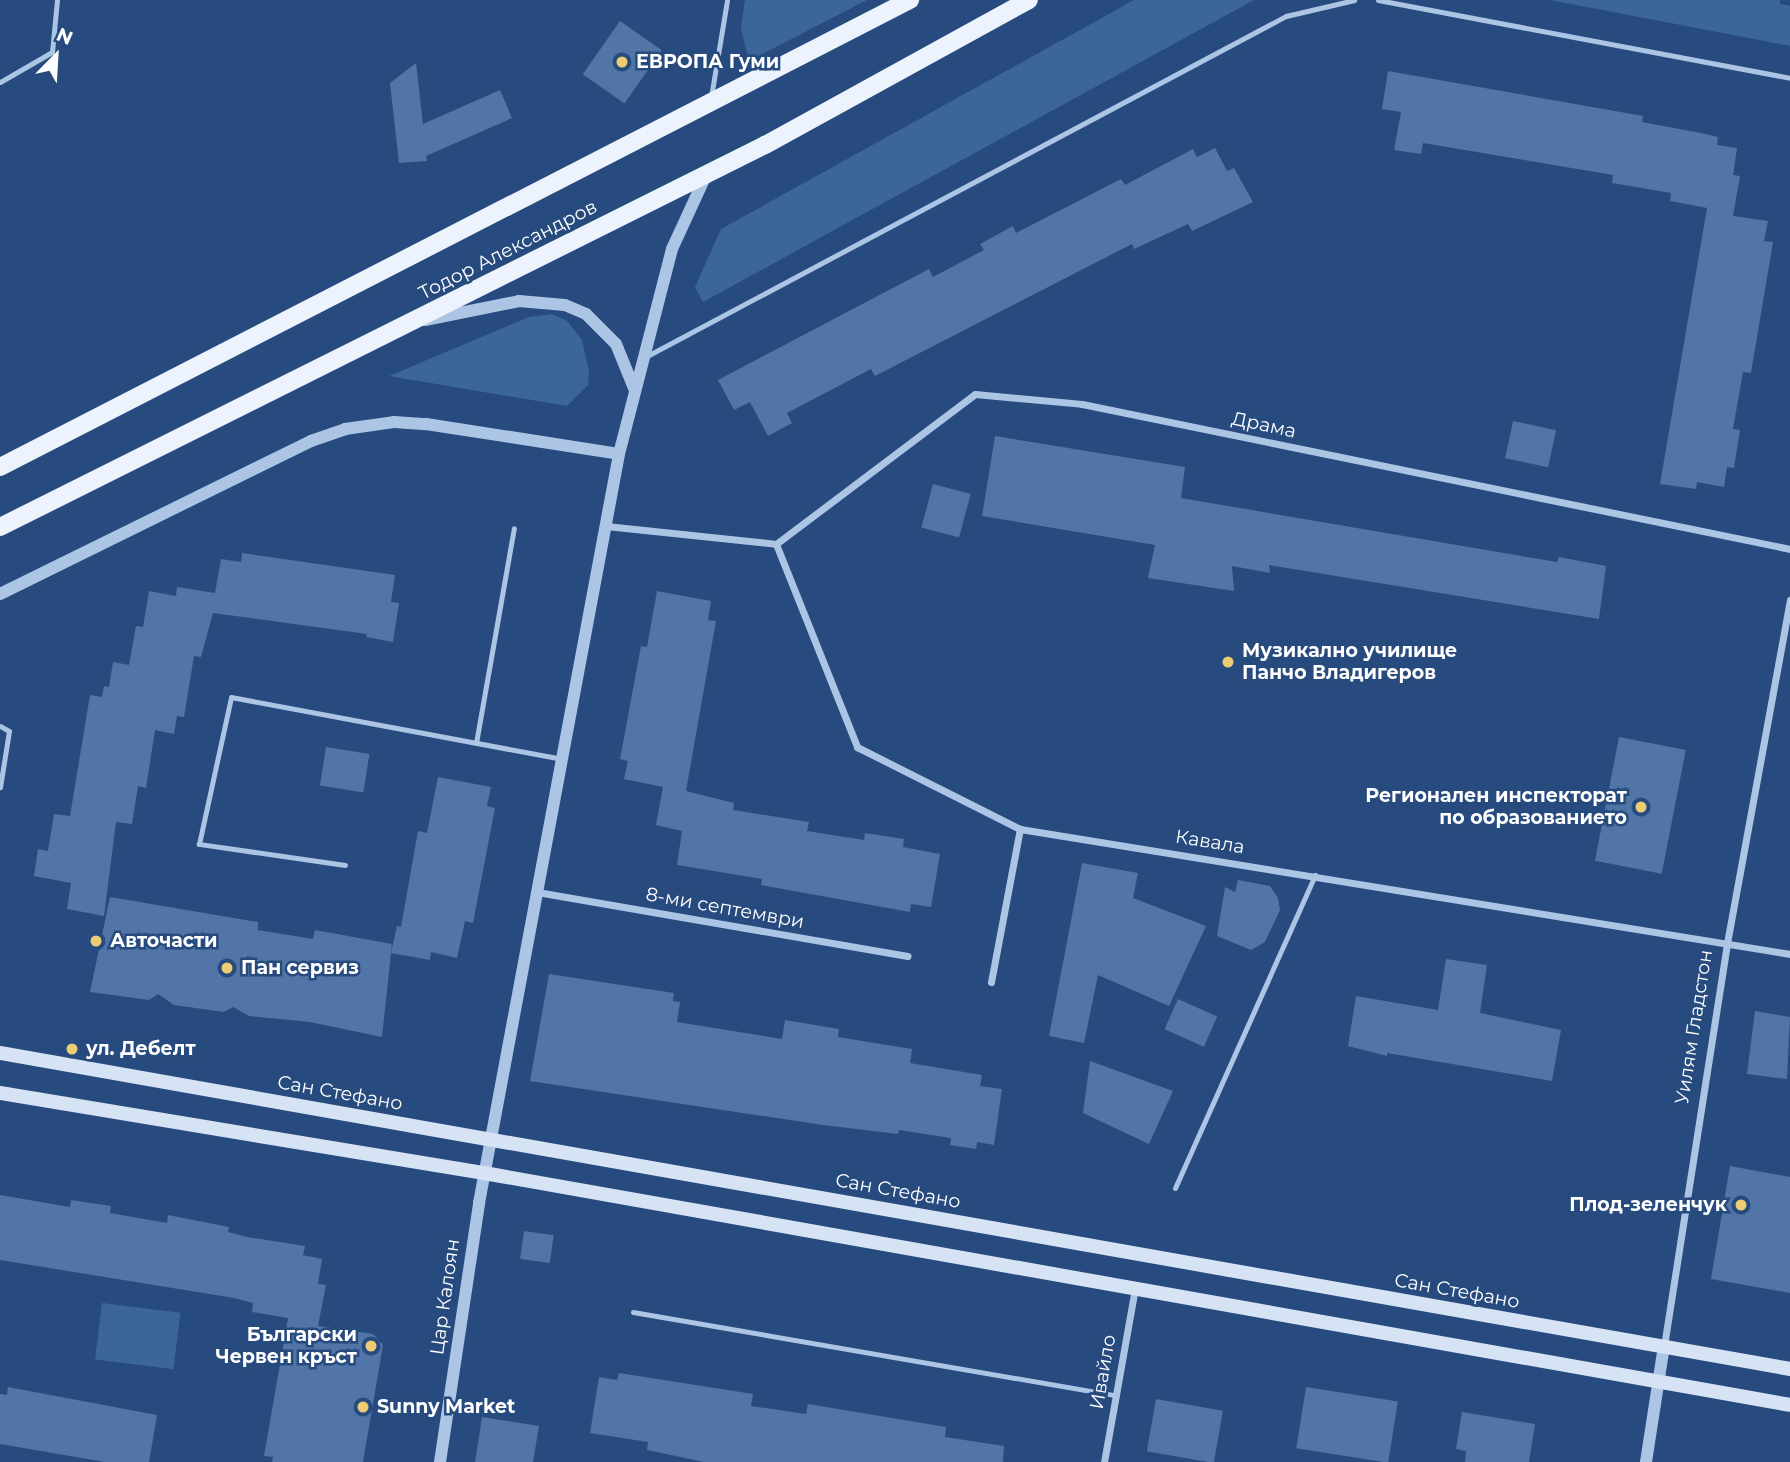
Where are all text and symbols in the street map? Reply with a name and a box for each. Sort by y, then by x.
north arrow [21,21,91,91]
text: N [53,23,76,50]
place label: ЕВРОПА Гуми [636,51,779,73]
marker: ЕВРОПА Гуми [614,54,630,70]
street label: Тодор Александров [415,195,601,305]
street label: Драма [1230,407,1298,443]
place label: Музикално училище Панчо Владигеров [1242,640,1457,684]
marker: Музикално училище Панчо Владигеров [1220,654,1236,670]
place label: Регионален инспекторат по образованието [1365,785,1627,829]
marker: Регионален инспекторат по образованието [1633,799,1649,815]
street label: Кавала [1174,825,1246,859]
street label: 8-ми септември [644,883,806,933]
place label: Авточасти [110,930,218,952]
marker: Авточасти [88,933,104,949]
street label: Уилям Гладстон [1671,948,1717,1106]
place label: Пан сервиз [241,957,359,979]
marker: Пан сервиз [219,960,235,976]
place label: ул. Дебелт [86,1038,196,1060]
marker: ул. Дебелт [64,1041,80,1057]
street label: Сан Стефано [276,1071,404,1115]
street label: Сан Стефано [834,1169,962,1213]
place label: Плод-зеленчук [1569,1194,1727,1216]
marker: Плод-зеленчук [1733,1197,1749,1213]
street label: Цар Калоян [426,1237,464,1357]
street label: Сан Стефано [1393,1269,1521,1313]
place label: Български Червен кръст [216,1324,357,1368]
street label: Ивайло [1085,1333,1121,1411]
marker: Български Червен кръст [363,1338,379,1354]
place label: Sunny Market [377,1396,515,1418]
marker: Sunny Market [355,1399,371,1415]

